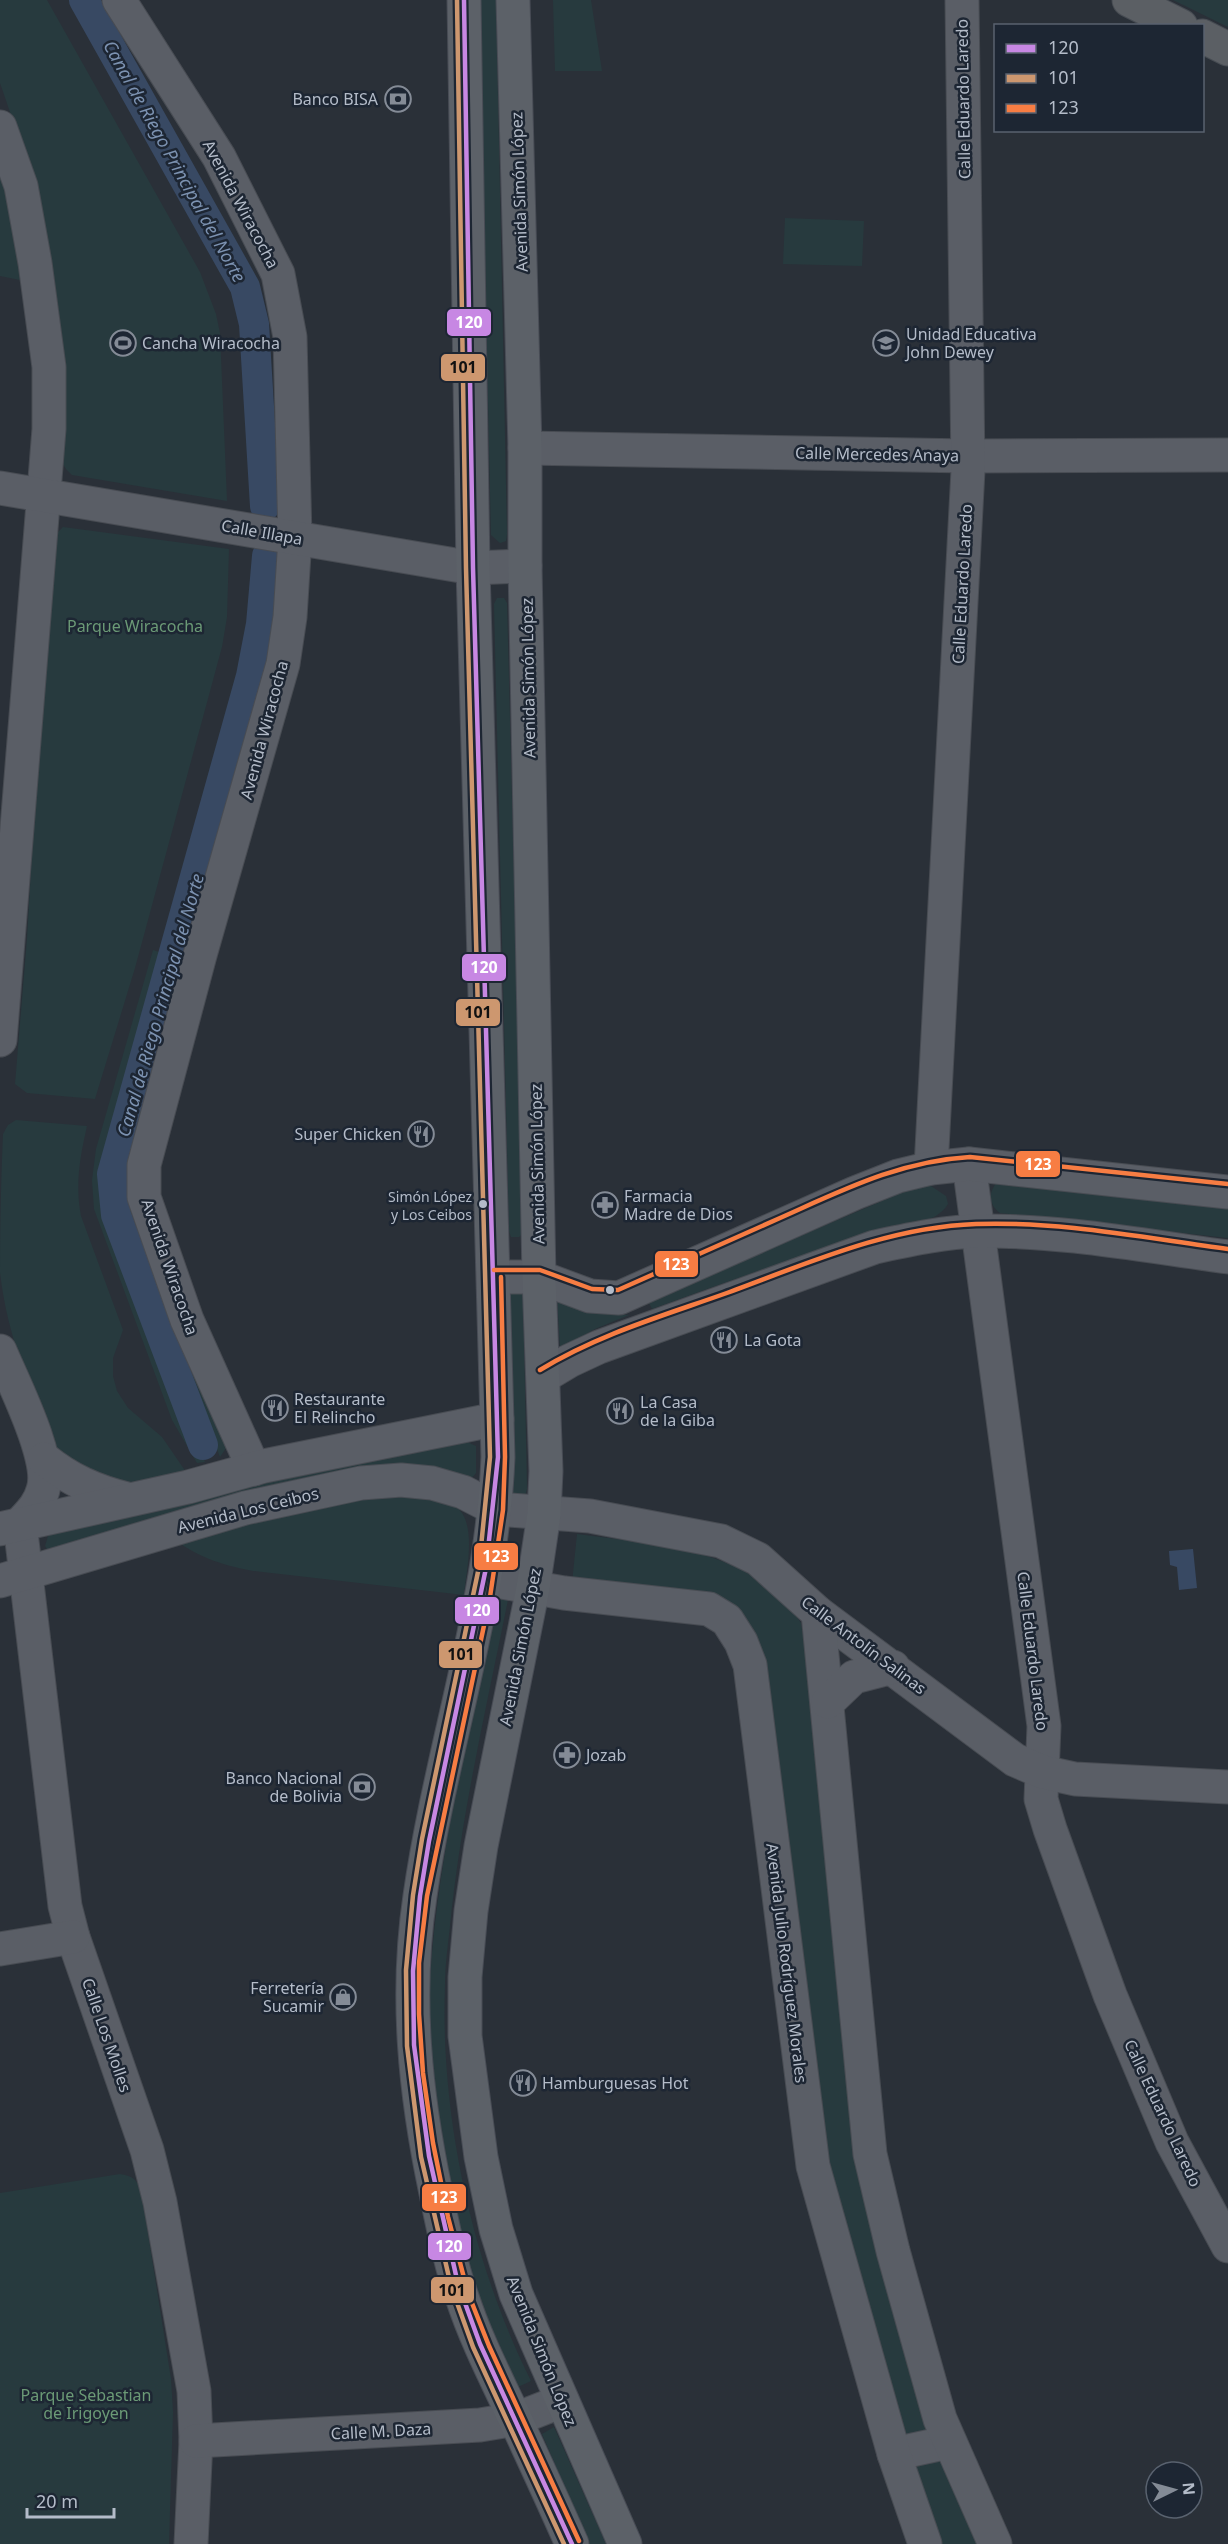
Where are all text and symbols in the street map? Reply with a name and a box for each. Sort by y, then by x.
street label: Calle Eduardo Laredo [951,19,975,179]
legend [994,24,1204,132]
text: 120 [1048,35,1079,59]
water label: Canal de Riego Principal del Norte [98,36,252,286]
text: 101 [1048,65,1079,89]
bank icon: Banco BISA [383,84,413,114]
place label: Banco BISA [292,88,379,110]
text: 123 [1048,95,1079,119]
street label: Avenida Simón López [505,112,533,272]
street label: Avenida Wiracocha [198,136,284,272]
line badge: 120 [446,308,492,337]
text: 120 [455,311,483,333]
place label: Unidad Educativa John Dewey [904,323,1037,363]
sports icon: Cancha Wiracocha [108,328,138,358]
school or university icon: Unidad Educativa John Dewey [871,328,901,358]
place label: Cancha Wiracocha [142,332,280,354]
line badge: 101 [440,353,486,382]
text: 101 [449,356,477,378]
street label: Calle Mercedes Anaya [795,442,959,466]
street label: Calle Eduardo Laredo [947,503,977,665]
street label: Calle Illapa [220,514,304,550]
street label: Avenida Simón López [516,598,540,758]
park label: Parque Wiracocha [67,615,203,637]
street label: Avenida Wiracocha [235,658,293,802]
water label: Canal de Riego Principal del Norte [111,870,209,1139]
line badge: 120 [461,953,507,982]
text: 120 [470,956,498,978]
line badge: 101 [455,998,501,1027]
text: 101 [464,1001,492,1023]
street label: Avenida Simón López [525,1084,549,1244]
restaurant icon: Super Chicken [406,1119,436,1149]
place label: Super Chicken [294,1123,402,1145]
line badge: 123 [1015,1150,1061,1178]
text: 123 [1024,1153,1052,1175]
place label: Farmacia Madre de Dios [624,1185,733,1225]
place label: Simón López y Los Ceibos [388,1187,472,1224]
pharmacy icon: Farmacia Madre de Dios [590,1190,620,1220]
street label: Avenida Wiracocha [136,1196,204,1338]
marker: Simón López y Los Ceibos [477,1198,489,1210]
line badge: 123 [654,1250,699,1278]
text: 123 [662,1253,690,1275]
unlabelled marker [604,1284,616,1296]
restaurant icon: La Gota [709,1325,739,1355]
place label: La Gota [744,1329,802,1351]
place label: Restaurante El Relincho [294,1388,385,1428]
place label: La Casa de la Giba [640,1391,715,1431]
restaurant icon: Restaurante El Relincho [260,1393,290,1423]
restaurant icon: La Casa de la Giba [605,1396,635,1426]
street label: Avenida Los Ceibos [175,1482,321,1538]
line badge: 123 [473,1542,519,1571]
text: 123 [482,1545,510,1567]
street label: Avenida Simón López [494,1566,546,1728]
street label: Calle Eduardo Laredo [1012,1570,1054,1732]
street label: Calle Antolín Salinas [797,1591,931,1699]
line badge: 120 [454,1596,500,1625]
text: 120 [463,1599,491,1621]
line badge: 101 [438,1640,483,1669]
text: 101 [447,1643,475,1665]
pharmacy icon: Jozab [552,1740,582,1770]
place label: Jozab [584,1744,626,1766]
place label: Banco Nacional de Bolivia [226,1767,342,1807]
bank icon: Banco Nacional de Bolivia [347,1772,377,1802]
street label: Avenida Julio Rodríguez Morales [761,1842,813,2084]
street label: Calle Los Molles [77,1975,137,2095]
place label: Ferretería Sucamir [250,1977,324,2017]
shop icon: Ferretería Sucamir [328,1982,358,2012]
street label: Calle Eduardo Laredo [1119,2036,1207,2190]
restaurant icon: Hamburguesas Hot [508,2068,538,2098]
place label: Hamburguesas Hot [542,2072,689,2094]
line badge: 123 [421,2183,467,2212]
text: 123 [430,2186,458,2208]
line badge: 120 [427,2232,472,2261]
text: 120 [435,2235,463,2257]
street label: Avenida Simón López [502,2273,582,2429]
line badge: 101 [430,2276,475,2304]
text: 101 [438,2279,466,2301]
park label: Parque Sebastian de Irigoyen [21,2384,151,2424]
street label: Calle M. Daza [330,2417,432,2445]
north arrow [1144,2460,1204,2520]
scale bar [27,2481,114,2519]
text: N [1177,2481,1200,2496]
text: 20 m [36,2489,78,2513]

